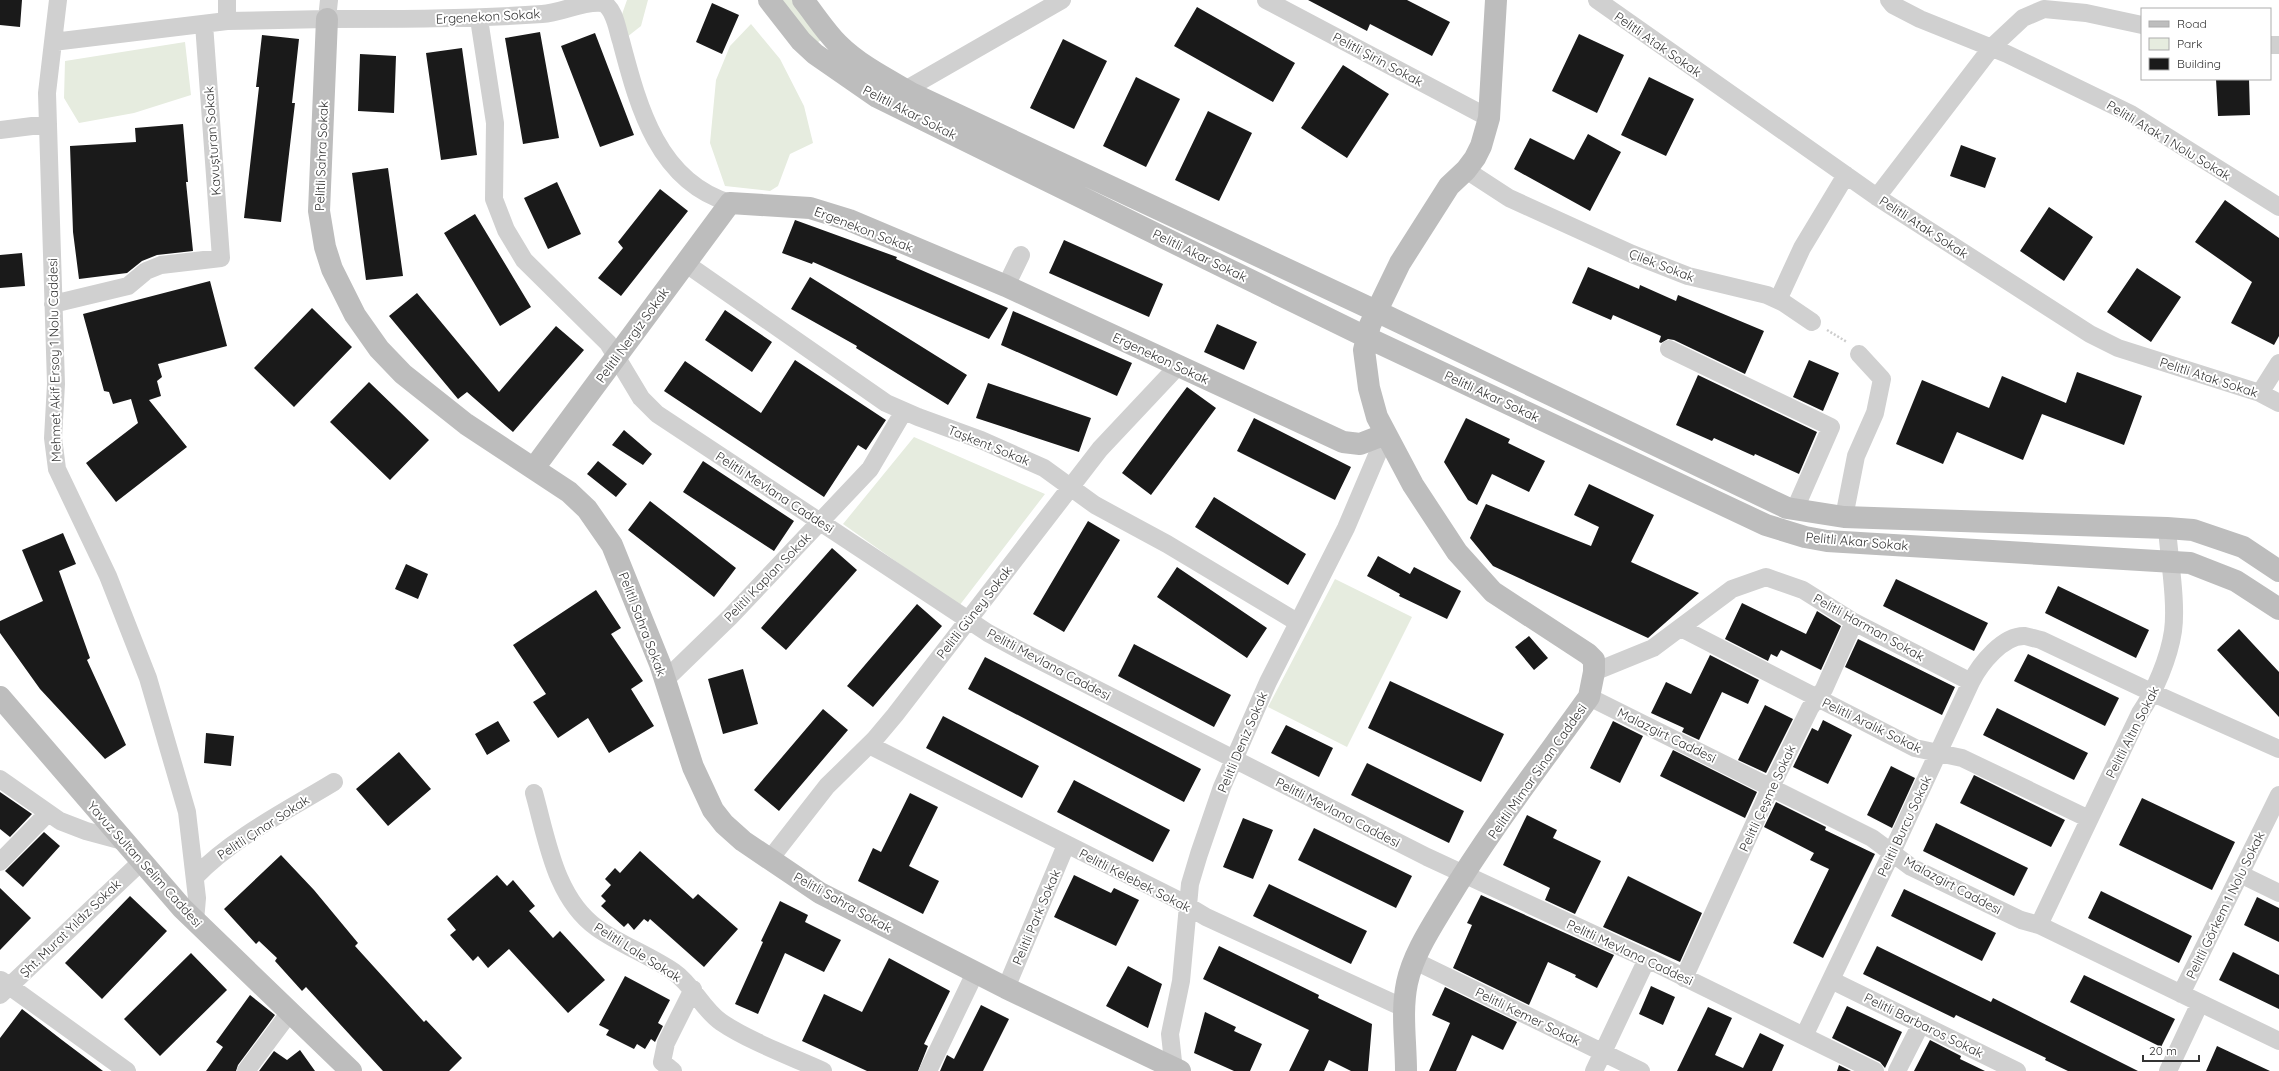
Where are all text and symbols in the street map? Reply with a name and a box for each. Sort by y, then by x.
street label: Ergenekon Sokak [435,5,541,27]
street label: Pelitli Atak Sokak [1611,8,1705,80]
legend [2141,8,2271,80]
text: Road [2177,16,2207,31]
street label: Pelitli Şirin Sokak [1330,28,1426,90]
text: Park [2177,36,2202,51]
text: Building [2177,56,2221,71]
street label: Pelitli Akar Sokak [860,81,960,143]
street label: Kavuşturan Sokak [200,86,224,196]
street label: Pelitli Atak 1 Nolu Sokak [2104,97,2234,183]
street label: Pelitli Sahra Sokak [311,101,331,211]
street label: Pelitli Atak Sokak [1877,192,1971,262]
street label: Ergenekon Sokak [812,203,916,255]
street label: Pelitli Akar Sokak [1150,225,1250,285]
street label: Çilek Sokak [1627,245,1697,285]
street label: Mehmet Akif Ersoy 1 Nolu Caddesi [44,258,64,462]
street label: Pelitli Nergiz Sokak [592,284,672,386]
street label: Ergenekon Sokak [1110,329,1212,387]
street label: Pelitli Atak Sokak [2158,354,2260,400]
street label: Pelitli Akar Sokak [1442,367,1542,425]
street label: Taşkent Sokak [946,421,1032,469]
street label: Pelitli Mevlana Caddesi [713,448,837,536]
street label: Pelitli Kaplan Sokak [720,529,814,625]
street label: Pelitli Akar Sokak [1805,529,1909,553]
street label: Pelitli Güney Sokak [933,562,1015,662]
street label: Pelitli Sahra Sokak [616,570,670,678]
street label: Pelitli Harman Sokak [1811,590,1927,664]
street label: Pelitli Mevlana Caddesi [985,625,1113,703]
street label: Pelitli Altın Sokak [2102,683,2162,781]
street label: Pelitli Deniz Sokak [1213,689,1271,795]
street label: Pelitli Aralık Sokak [1820,694,1924,756]
street label: Pelitli Mimar Sinan Caddesi [1484,700,1590,842]
street label: Malazgirt Caddesi [1615,704,1719,766]
street label: Pelitli Çeşme Sokak [1735,742,1799,854]
street label: Pelitli Burcu Sokak [1874,773,1934,879]
street label: Pelitli Mevlana Caddesi [1273,774,1403,850]
street label: Pelitli Çınar Sokak [214,791,312,863]
street label: Yavuz Sultan Selim Caddesi [84,798,206,930]
street label: Pelitli Görkem 1 Nolu Sokak [2182,829,2268,981]
street label: Pelitli Kelebek Sokak [1077,845,1194,915]
street label: Malazgirt Caddesi [1902,853,2004,917]
street label: Pelitli Park Sokak [1009,867,1063,967]
street label: Pelitli Sahra Sokak [791,868,895,936]
street label: Şht. Murat Yıldız Sokak [16,876,124,980]
street label: Pelitli Mevlana Caddesi [1564,916,1696,988]
street label: Pelitli Lale Sokak [591,919,685,985]
street label: Pelitli Kemer Sokak [1473,984,1583,1048]
street label: Pelitli Barbaros Sokak [1862,989,1986,1061]
scale bar [2143,1037,2199,1063]
text: 20 m [2149,1043,2177,1058]

